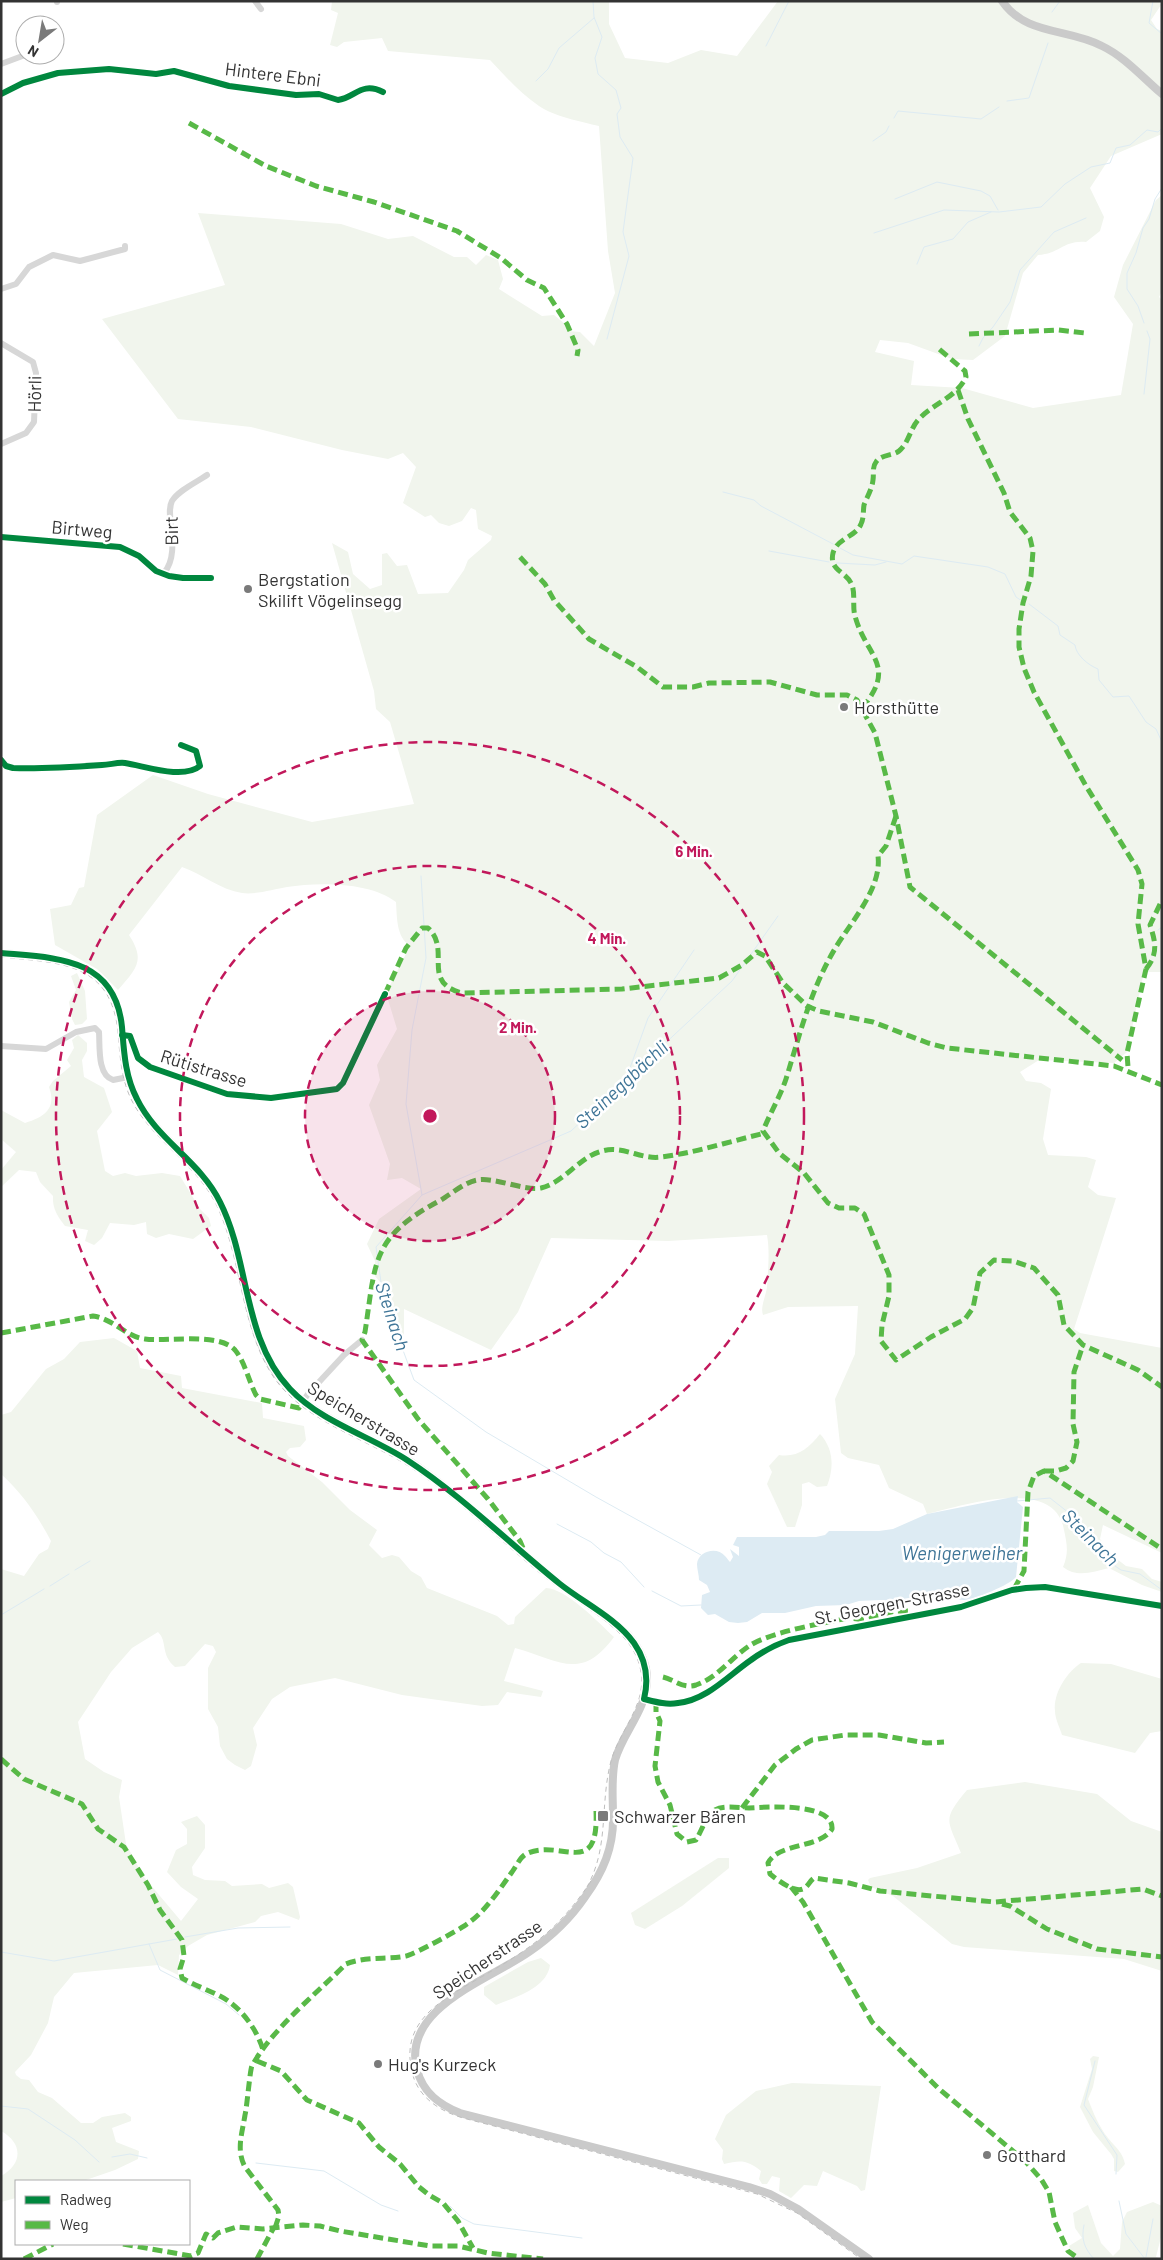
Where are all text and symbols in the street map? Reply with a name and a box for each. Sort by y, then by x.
north arrow [15,15,65,65]
text: N [25,42,41,61]
street label: Hintere Ebni [224,57,322,91]
street label: Hörli [23,375,45,413]
street label: Birtweg [51,515,113,543]
street label: Birt [160,516,182,546]
place label: Bergstation Skilift Vögelinsegg [258,568,402,611]
marker: Bergstation Skilift Vögelinsegg [242,583,254,595]
place label: Horsthütte [854,696,939,718]
marker: Horsthütte [838,701,850,713]
text: 6 Min. [675,842,713,860]
text: 4 Min. [588,929,626,947]
text: 2 Min. [499,1018,537,1036]
water label: Steineggbächli [570,1035,673,1133]
street label: Rütistrasse [158,1044,250,1092]
centre of rings [421,1107,439,1125]
water label: Steinach [371,1279,415,1353]
street label: Speicherstrasse [304,1376,424,1460]
water label: Steinach [1058,1504,1124,1570]
water label: Wenigerweiher [902,1541,1024,1564]
street label: St. Georgen-Strasse [812,1577,972,1629]
place label: Schwarzer Bären [614,1805,746,1827]
marker: Schwarzer Bären [596,1809,610,1823]
street label: Speicherstrasse [428,1914,546,2004]
place label: Hug's Kurzeck [388,2053,496,2075]
marker: Hug's Kurzeck [372,2058,384,2070]
place label: Gotthard [997,2144,1066,2166]
marker: Gotthard [981,2149,993,2161]
legend [15,2180,190,2245]
text: Radweg [60,2190,112,2208]
text: Weg [60,2215,88,2233]

